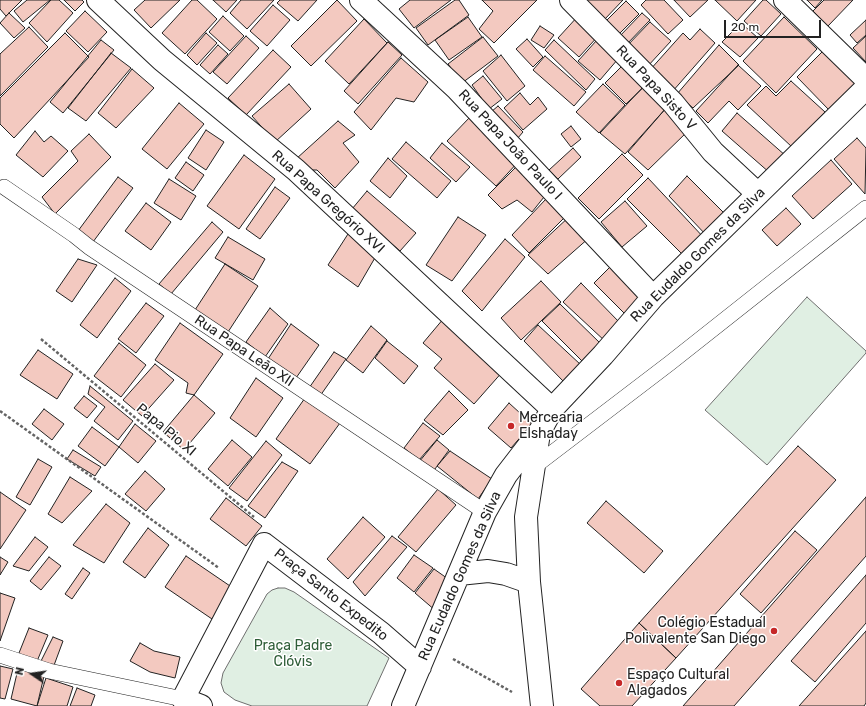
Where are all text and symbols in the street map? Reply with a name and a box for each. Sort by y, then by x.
scale bar [726,12,823,38]
text: 20 m [731,20,759,34]
street label: Rua Papa Sisto V [612,42,700,134]
street label: Rua Papa João Paulo I [455,86,565,204]
street label: Rua Papa Gregório XVI [268,147,388,257]
street label: Rua Eudaldo Gomes da Silva [627,184,769,326]
street label: Rua Papa Leão XII [191,312,297,390]
street label: Papa Pio XI [133,400,199,460]
place label: Mercearia Elshaday [519,410,583,442]
marker: Mercearia Elshaday [506,421,516,431]
street label: Rua Eudaldo Gomes da Silva [415,489,505,663]
street label: Praça Santo Expedito [271,545,391,645]
place label: Colégio Estadual Polivalente San Diego [625,615,766,648]
marker: Colégio Estadual Polivalente San Diego [769,626,779,636]
park label: Praça Padre Clóvis [254,638,332,670]
north arrow [12,654,52,694]
text: N [13,666,27,677]
place label: Espaço Cultural Alagados [627,667,729,700]
marker: Espaço Cultural Alagados [614,678,624,688]

